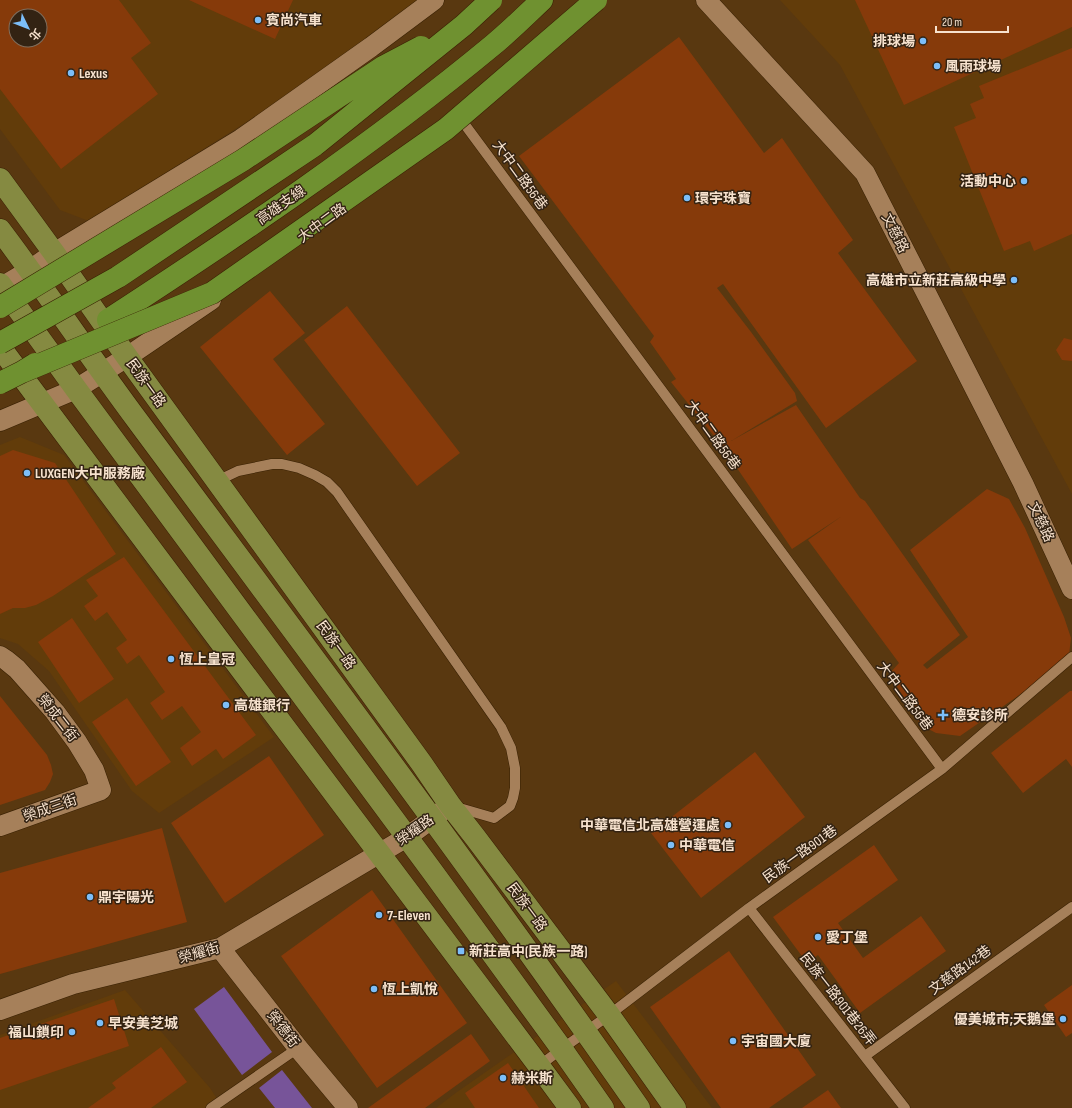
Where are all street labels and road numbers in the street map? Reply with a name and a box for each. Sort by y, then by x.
street label: 大中二路56巷 [489,137,551,213]
street label: 高雄支線 [253,182,309,228]
street label: 大中二路 [294,200,350,246]
street label: 文慈路 [878,210,912,256]
street label: 民族一路 [123,355,169,411]
street label: 大中二路56巷 [682,397,744,473]
street label: 文慈路 [1024,499,1058,545]
street label: 民族一路 [313,617,359,673]
street label: 大中二路56巷 [874,658,936,734]
street label: 榮成二街 [34,691,82,745]
street label: 榮成三街 [21,791,79,825]
street label: 榮耀路 [393,811,437,849]
street label: 民族一路901巷 [760,821,840,887]
street label: 民族一路 [503,880,551,934]
street label: 榮耀街 [176,939,222,967]
street label: 文慈路142巷 [926,942,994,998]
street label: 民族一路901巷26弄 [796,949,880,1049]
street label: 榮德街 [263,1007,303,1051]

